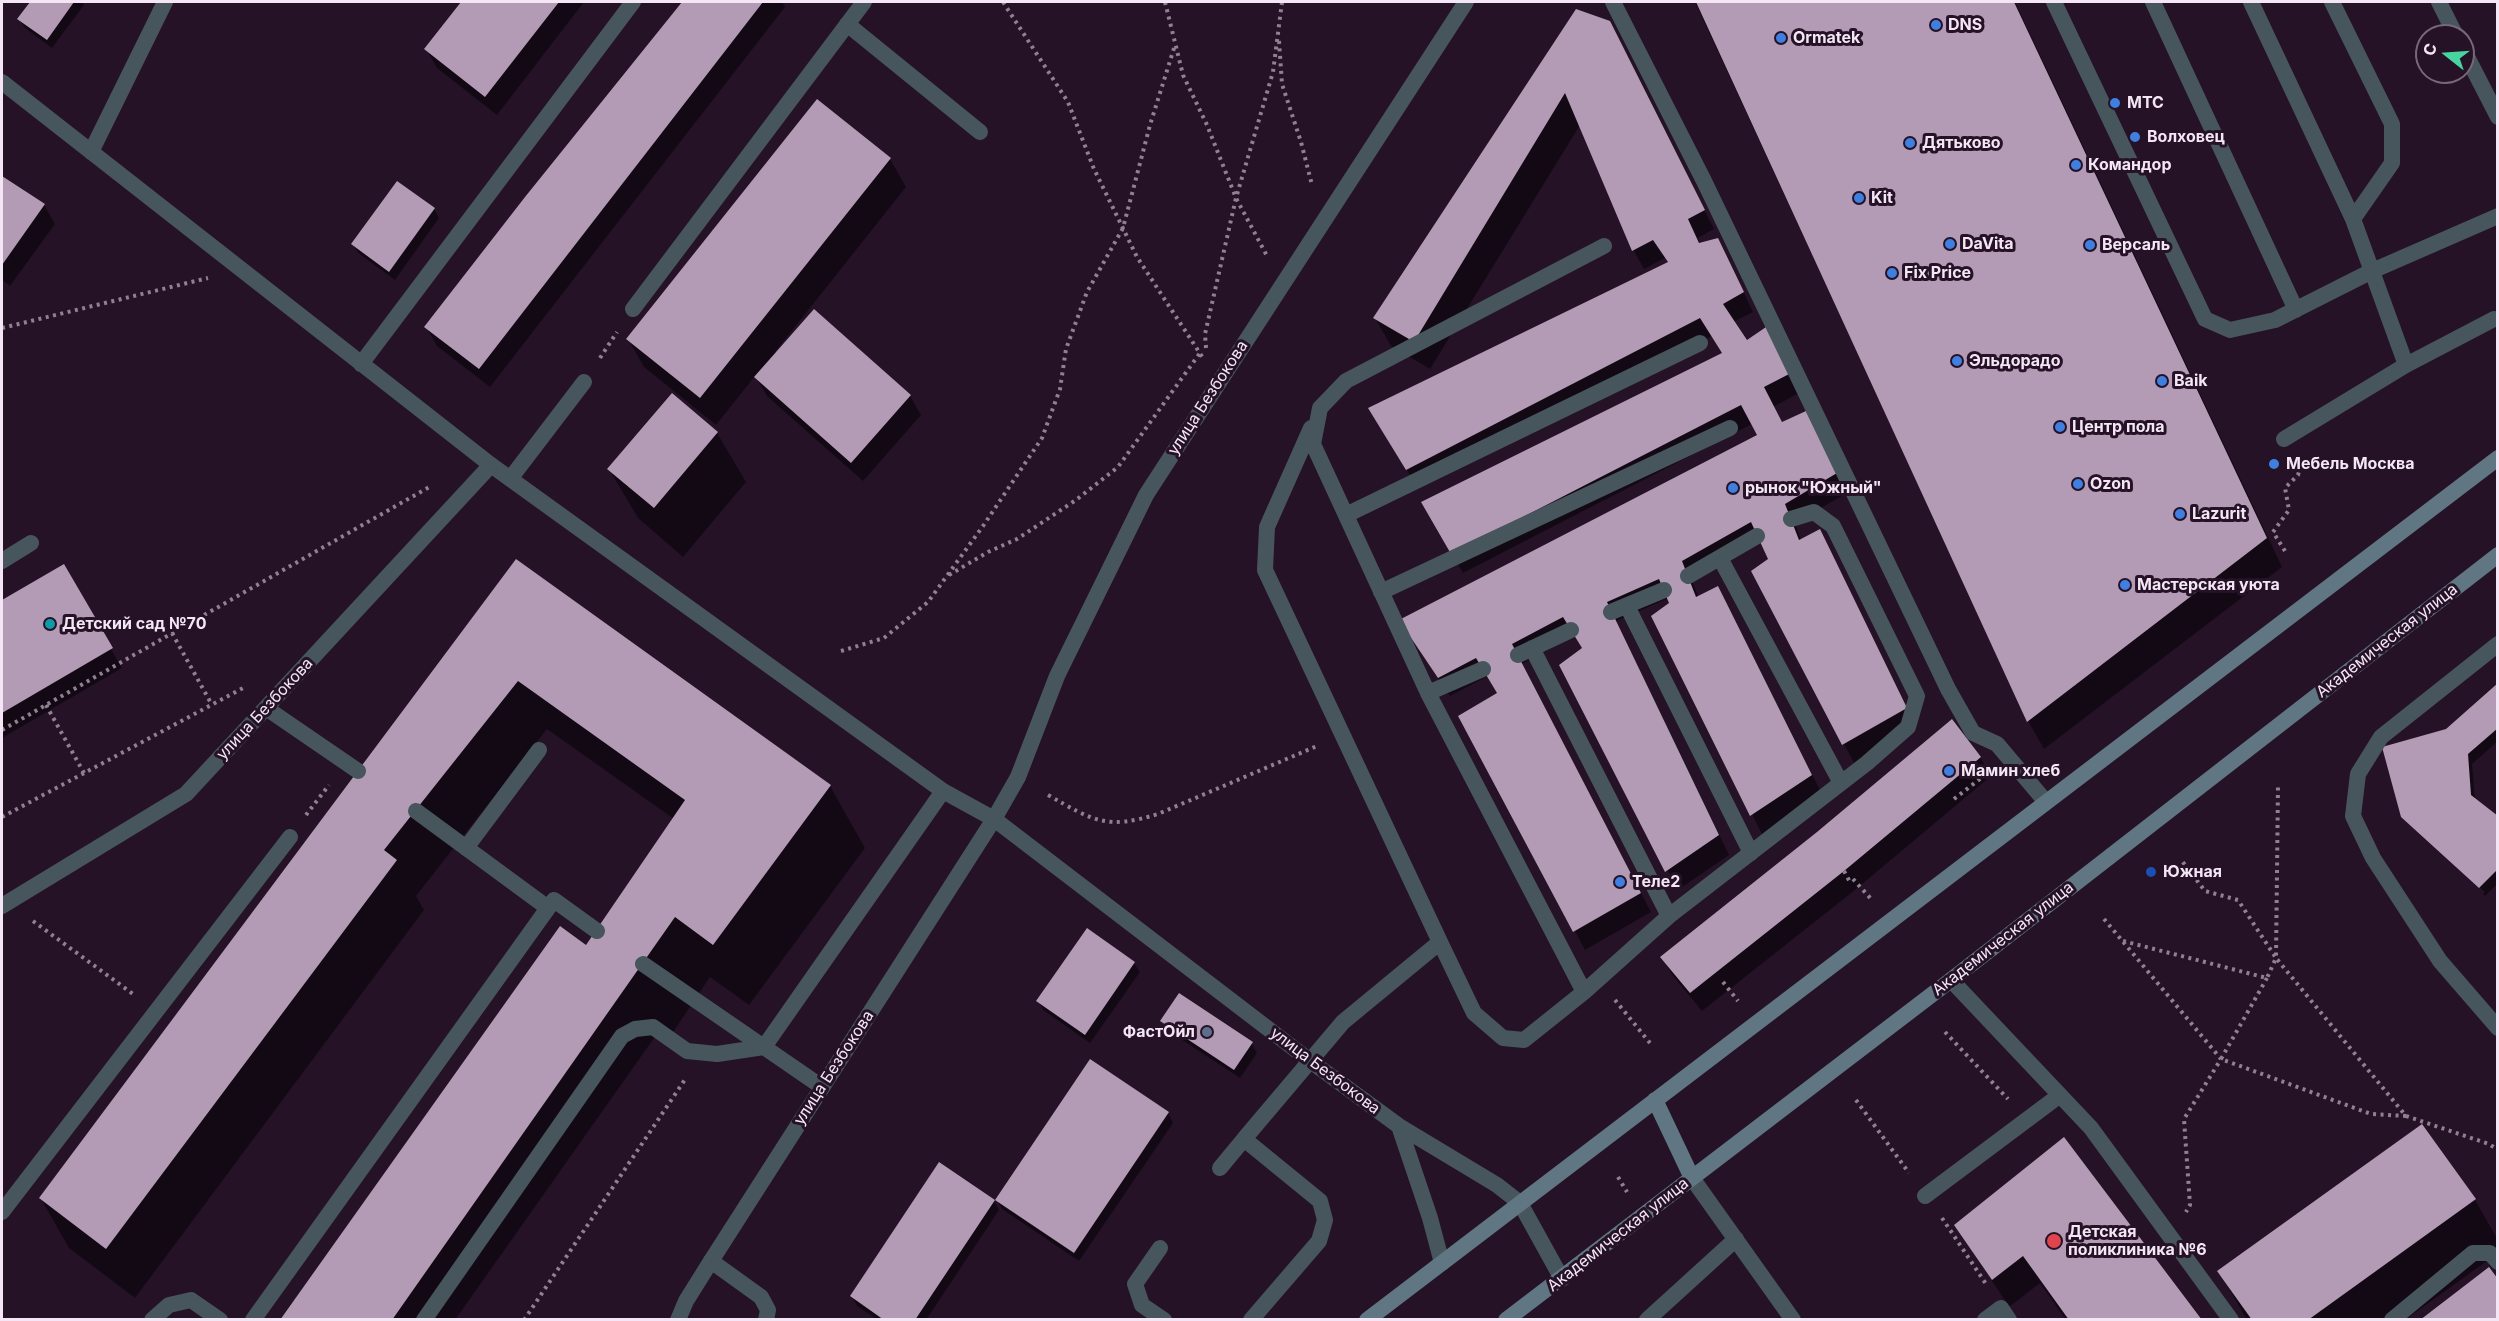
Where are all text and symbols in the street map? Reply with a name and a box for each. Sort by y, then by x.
place label: DNS [1948,15,1982,35]
marker: DNS [1929,18,1943,32]
north arrow [2415,24,2475,84]
place label: Ormatek [1793,28,1860,48]
marker: Ormatek [1774,31,1788,45]
text: С [2418,41,2441,58]
place label: МТС [2127,93,2164,113]
marker: МТС [2108,96,2122,110]
place label: Волховец [2147,127,2225,147]
marker: Волховец [2128,130,2142,144]
place label: Дятьково [1922,133,2001,153]
marker: Дятьково [1903,136,1917,150]
place label: Командор [2088,155,2172,175]
marker: Командор [2069,158,2083,172]
place label: Kit [1871,188,1893,208]
marker: Kit [1852,191,1866,205]
place label: DaVita [1962,234,2014,254]
place label: Версаль [2102,235,2170,255]
marker: DaVita [1943,237,1957,251]
marker: Версаль [2083,238,2097,252]
place label: Fix Price [1904,263,1971,283]
marker: Fix Price [1885,266,1899,280]
street label: улица Безбокова [1164,337,1252,459]
place label: Эльдорадо [1969,351,2060,371]
marker: Эльдорадо [1950,354,1964,368]
place label: Baik [2174,371,2207,391]
marker: Baik [2155,374,2169,388]
place label: Центр пола [2072,417,2164,437]
marker: Центр пола [2053,420,2067,434]
place label: Мебель Москва [2286,454,2415,474]
marker: Мебель Москва [2267,457,2281,471]
place label: Ozon [2090,474,2131,494]
marker: Ozon [2071,477,2085,491]
place label: рынок "Южный" [1745,478,1882,498]
marker: рынок "Южный" [1726,481,1740,495]
place label: Lazurit [2192,504,2246,524]
marker: Lazurit [2173,507,2187,521]
place label: Мастерская уюта [2137,575,2280,595]
marker: Мастерская уюта [2118,578,2132,592]
street label: Академическая улица [2313,580,2461,702]
place label: Детский сад №70 [62,614,206,634]
marker: Детский сад №70 [43,617,57,631]
street label: улица Безбокова [213,654,317,764]
place label: Мамин хлеб [1961,761,2060,781]
marker: Мамин хлеб [1942,764,1956,778]
place label: Южная [2163,862,2222,882]
marker: Южная [2144,865,2158,879]
place label: Теле2 [1632,872,1680,892]
marker: Теле2 [1613,875,1627,889]
street label: Академическая улица [1929,878,2077,1000]
street label: улица Безбокова [790,1007,878,1129]
place label: ФастОйл [1123,1022,1195,1042]
street label: улица Безбокова [1266,1023,1384,1119]
marker: ФастОйл [1200,1025,1214,1039]
street label: Академическая улица [1544,1174,1692,1296]
place label: Детская поликлиника №6 [2068,1222,2207,1260]
marker: Детская поликлиника №6 [2045,1232,2063,1250]

